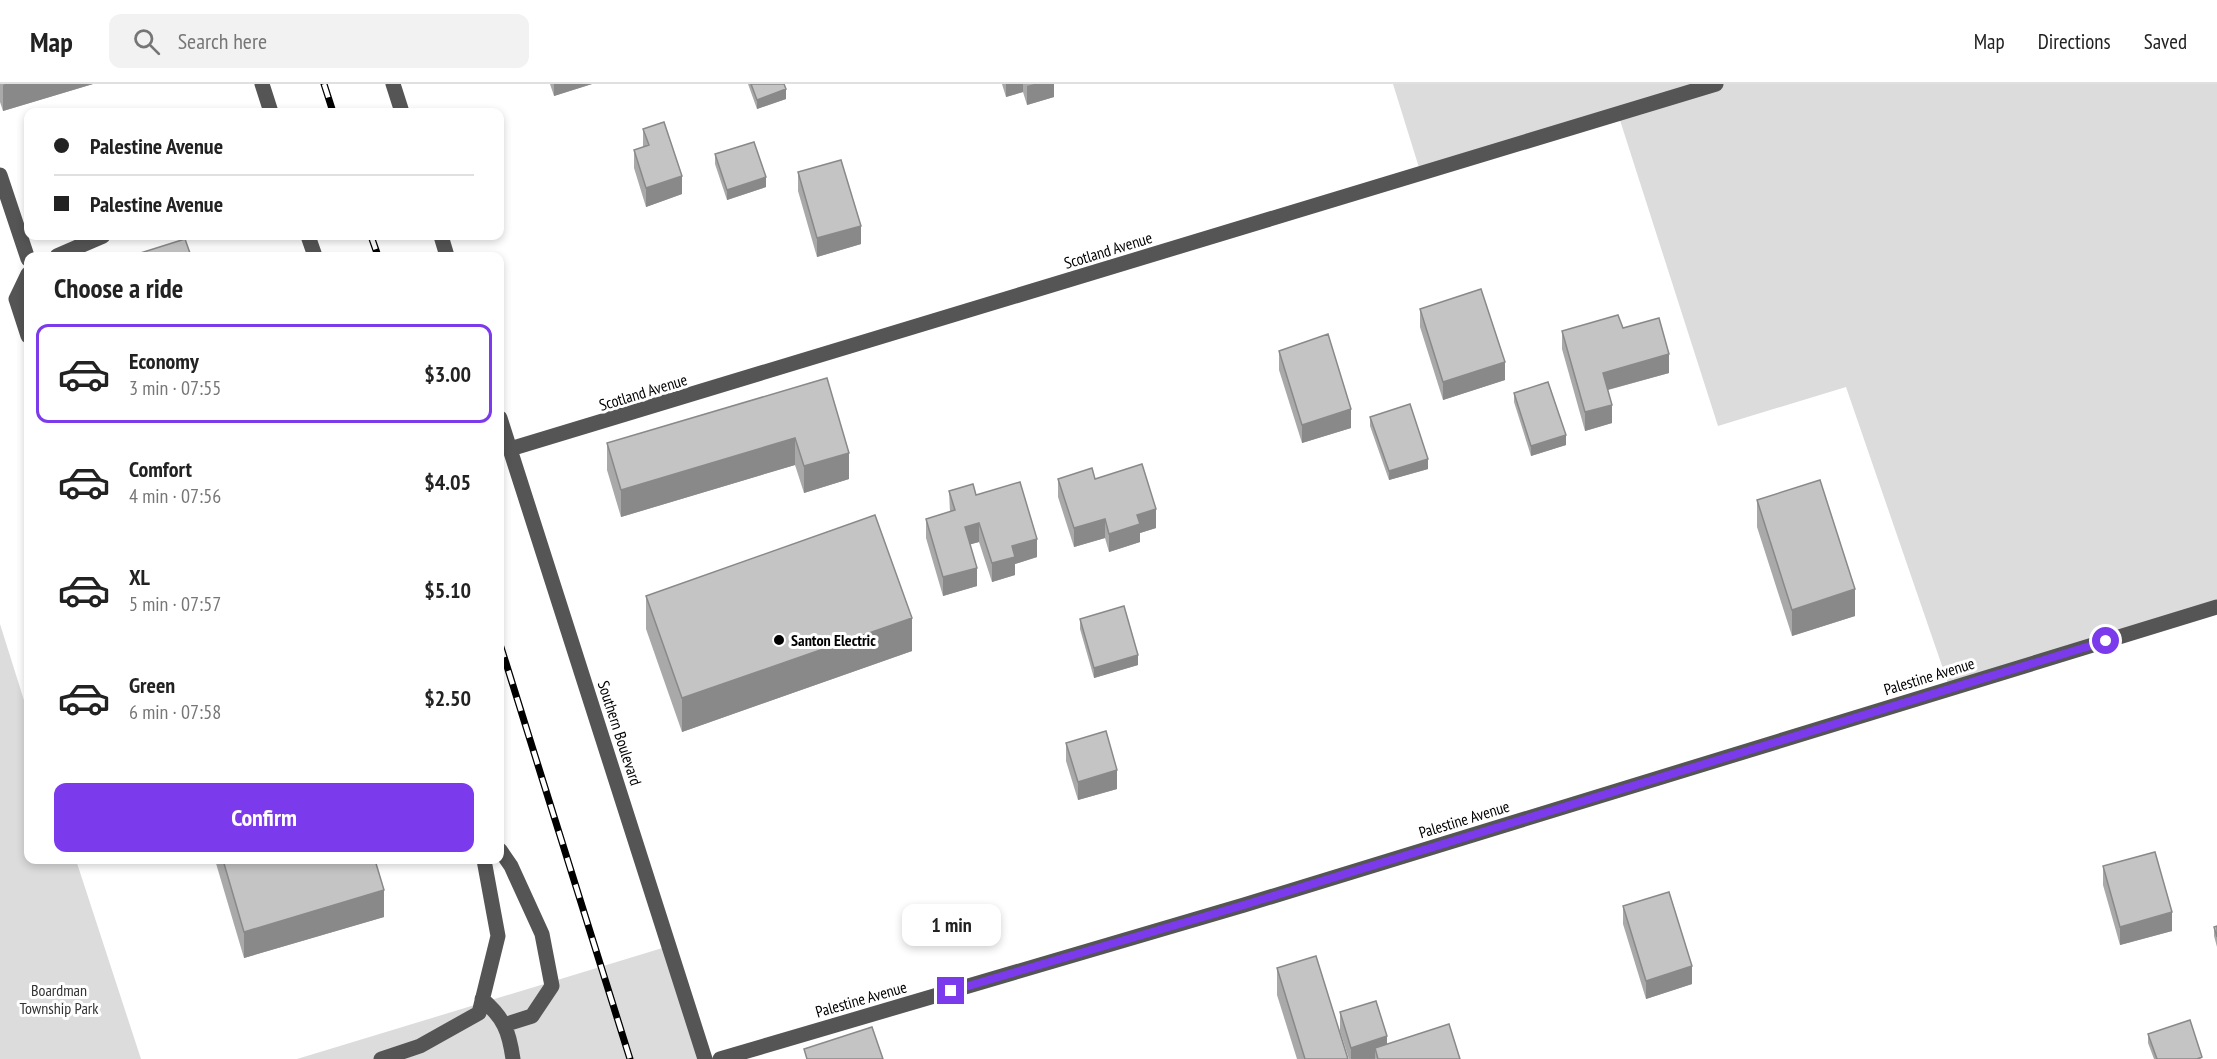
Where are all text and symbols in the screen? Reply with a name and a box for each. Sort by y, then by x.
search box [109,14,529,68]
text: Map [30,23,73,60]
icon: search [130,25,163,58]
text: Search here [178,27,267,55]
text: Map [1974,28,2005,55]
text: Directions [2038,28,2111,55]
text: Saved [2144,28,2187,55]
text: Palestine Avenue [90,132,223,160]
text: Palestine Avenue [90,190,223,218]
street label: Scotland Avenue [1062,227,1154,273]
text: Choose a ride [54,271,183,305]
icon: car [57,347,111,401]
text: Economy [129,347,199,375]
text: $3.00 [424,360,471,388]
street label: Scotland Avenue [597,369,689,415]
text: 3 min · 07:55 [129,375,221,401]
icon: car [57,455,111,509]
text: Comfort [129,455,192,483]
text: $4.05 [424,468,471,496]
text: 4 min · 07:56 [129,483,221,509]
icon: car [57,563,111,617]
text: XL [129,563,150,591]
text: $5.10 [424,576,471,604]
text: 5 min · 07:57 [129,591,221,617]
route start [2092,627,2119,654]
place label: Santon Electric [791,630,876,650]
marker: Santon Electric [772,633,786,647]
street label: Palestine Avenue [1881,653,1977,699]
icon: car [57,671,111,725]
text: Green [129,671,175,699]
street label: Southern Boulevard [594,678,646,788]
text: $2.50 [424,684,471,712]
text: 6 min · 07:58 [129,699,221,725]
button: Confirm [54,783,474,852]
street label: Palestine Avenue [1416,796,1512,842]
callout: 1 min [902,904,1000,946]
text: 1 min [931,912,972,938]
street label: Palestine Avenue [813,976,909,1022]
route end [937,977,964,1004]
park label: Boardman Township Park [20,980,99,1018]

